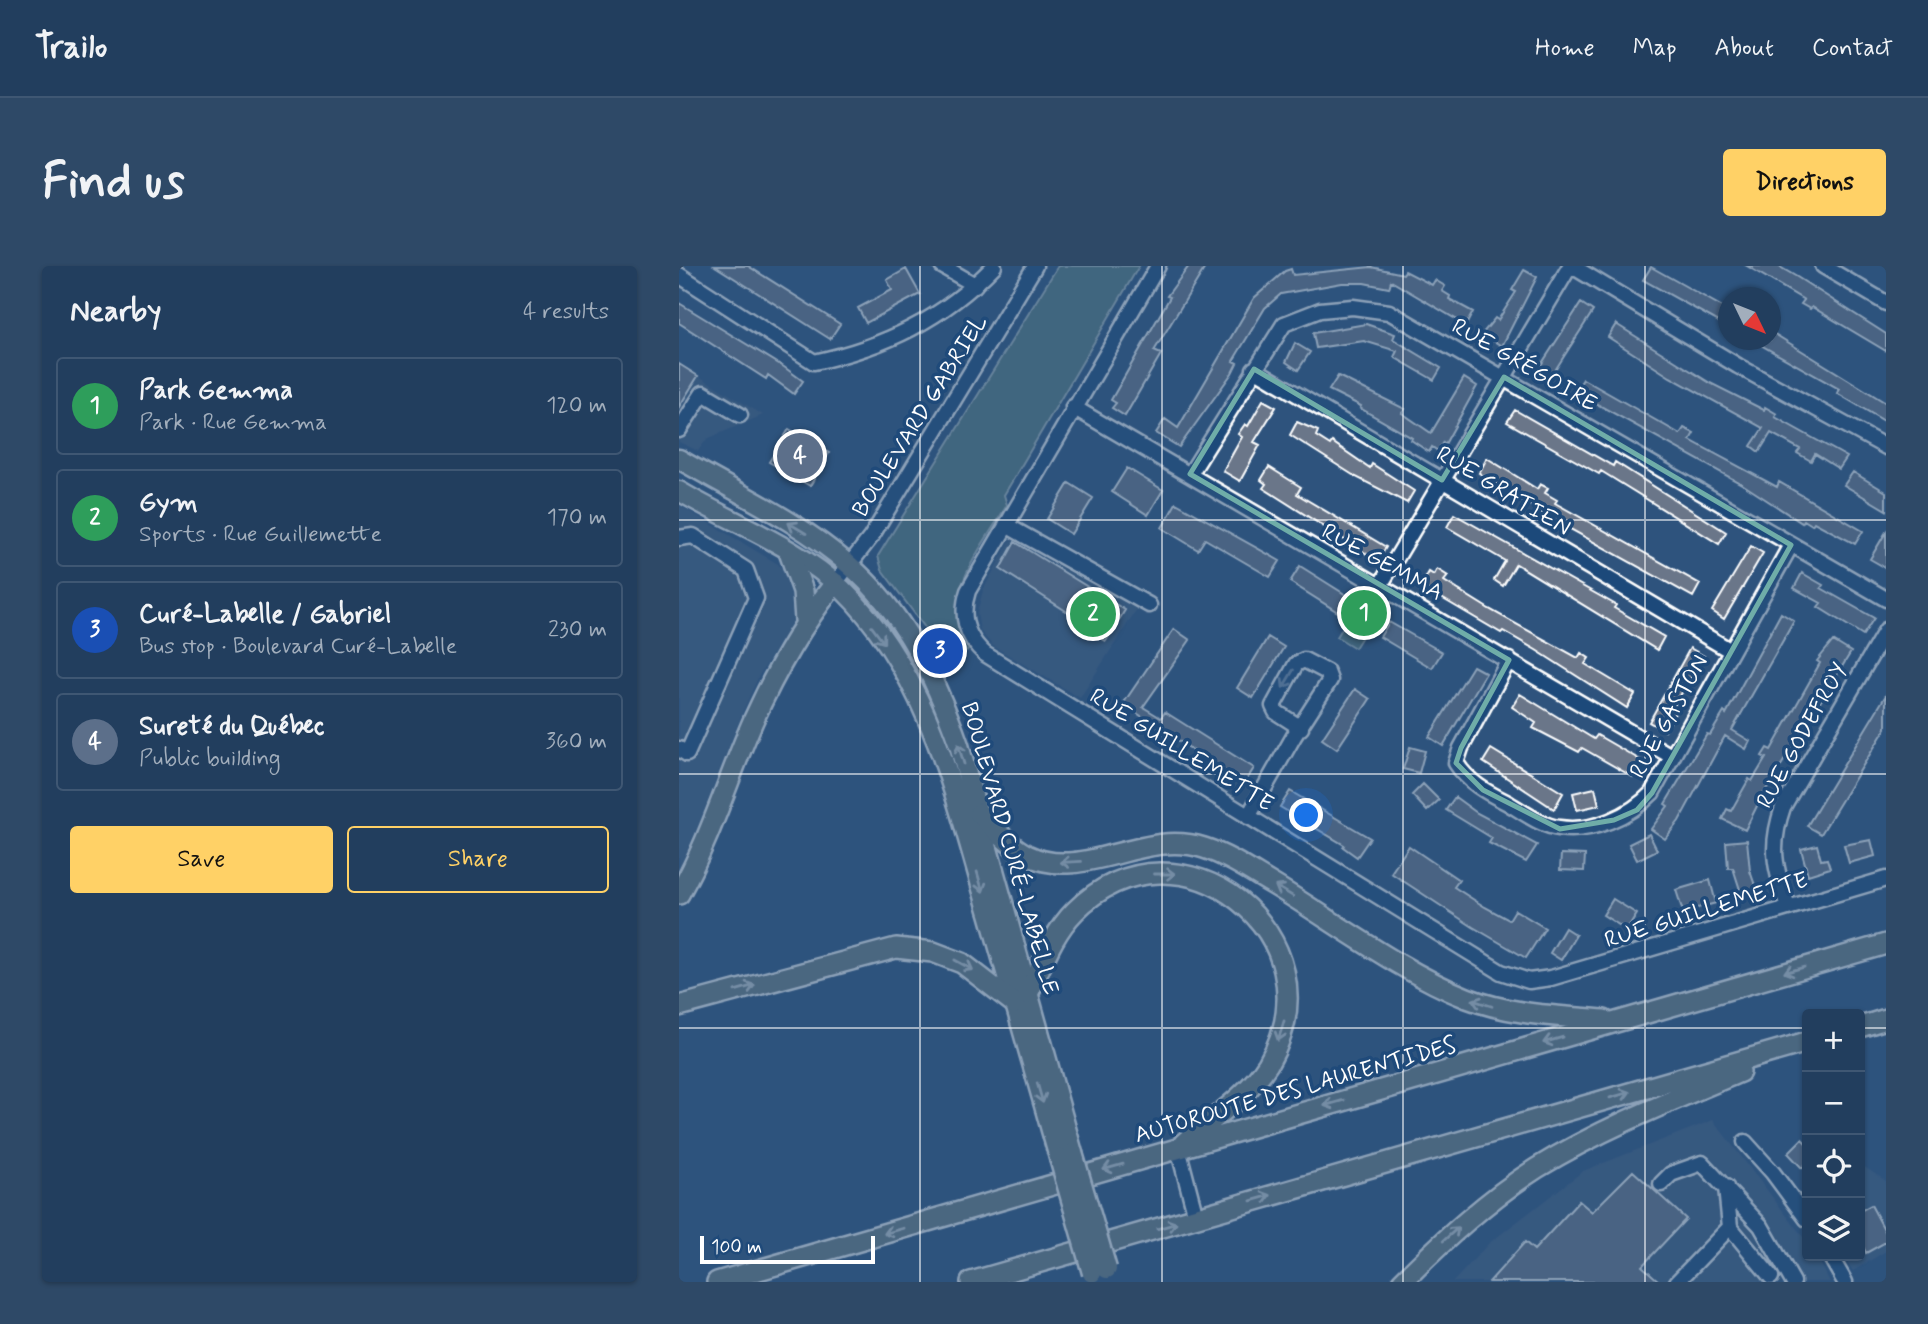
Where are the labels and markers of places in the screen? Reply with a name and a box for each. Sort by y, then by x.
pin: 4 [777,430,823,482]
pin: 1 [1341,587,1387,639]
pin: 2 [1070,588,1116,640]
pin: 3 [917,625,963,677]

